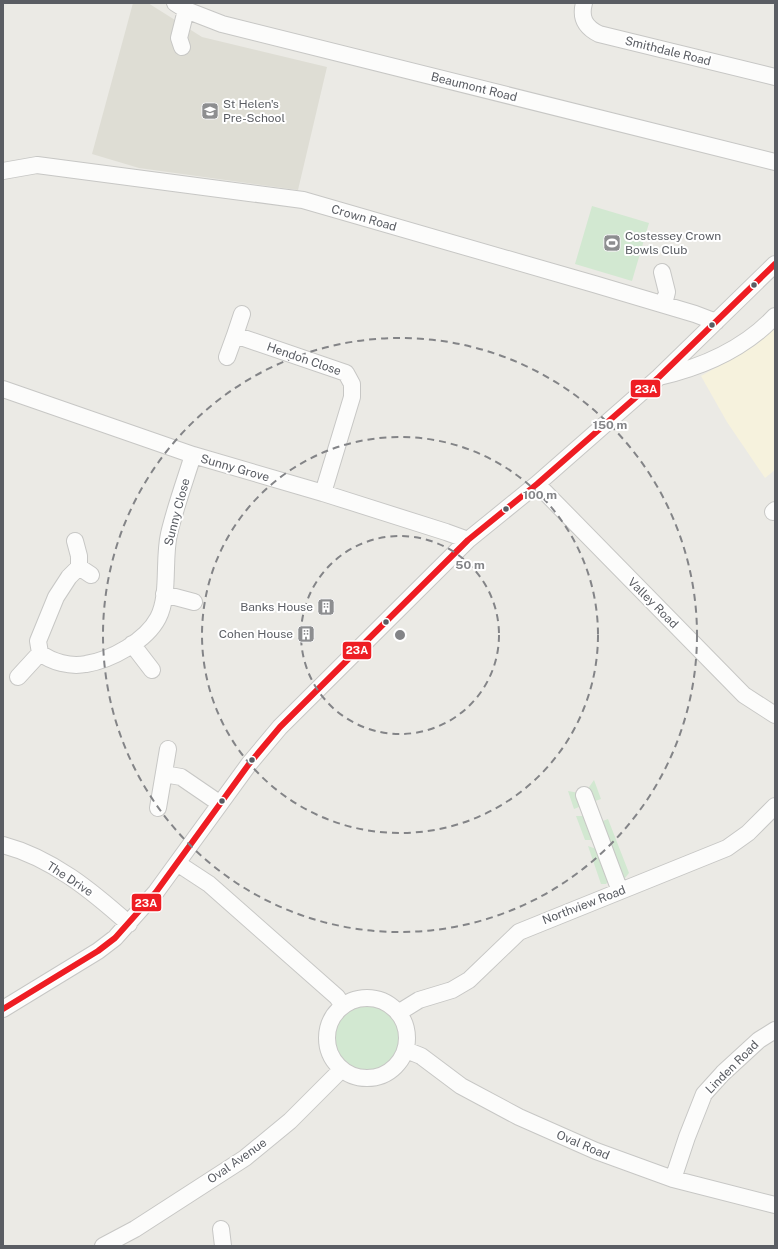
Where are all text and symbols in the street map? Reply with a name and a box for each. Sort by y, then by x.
street label: Smithdale Road [624,34,712,68]
street label: Beaumont Road [429,70,519,104]
place label: St Helen's Pre-School [223,97,285,125]
school or university icon: St Helen's Pre-School [200,101,220,121]
street label: Crown Road [330,202,398,234]
place label: Costessey Crown Bowls Club [625,229,721,257]
sports icon: Costessey Crown Bowls Club [602,233,622,253]
unlabelled marker [749,280,759,290]
unlabelled marker [707,320,717,330]
street label: Hendon Close [265,340,343,378]
line badge: 23A [630,379,661,398]
text: 23A [635,383,657,395]
text: 150 m [593,418,627,432]
street label: Sunny Grove [199,452,271,485]
street label: Sunny Close [161,477,193,547]
text: 100 m [523,488,557,502]
unlabelled marker [501,504,511,514]
text: 50 m [455,558,485,572]
street label: Valley Road [625,575,681,631]
building icon: Banks House [316,597,336,617]
place label: Banks House [240,600,313,614]
unlabelled marker [381,617,391,627]
building icon: Cohen House [296,624,316,644]
place label: Cohen House [219,627,293,641]
centre of rings [393,628,407,642]
line badge: 23A [342,641,372,660]
text: 23A [346,644,368,656]
unlabelled marker [247,755,257,765]
unlabelled marker [217,796,227,806]
street label: The Drive [44,859,96,899]
street label: Northview Road [540,883,628,927]
line badge: 23A [131,893,162,912]
text: 23A [135,897,157,909]
street label: Linden Road [703,1038,761,1096]
street label: Oval Road [554,1128,612,1162]
street label: Oval Avenue [205,1135,269,1187]

